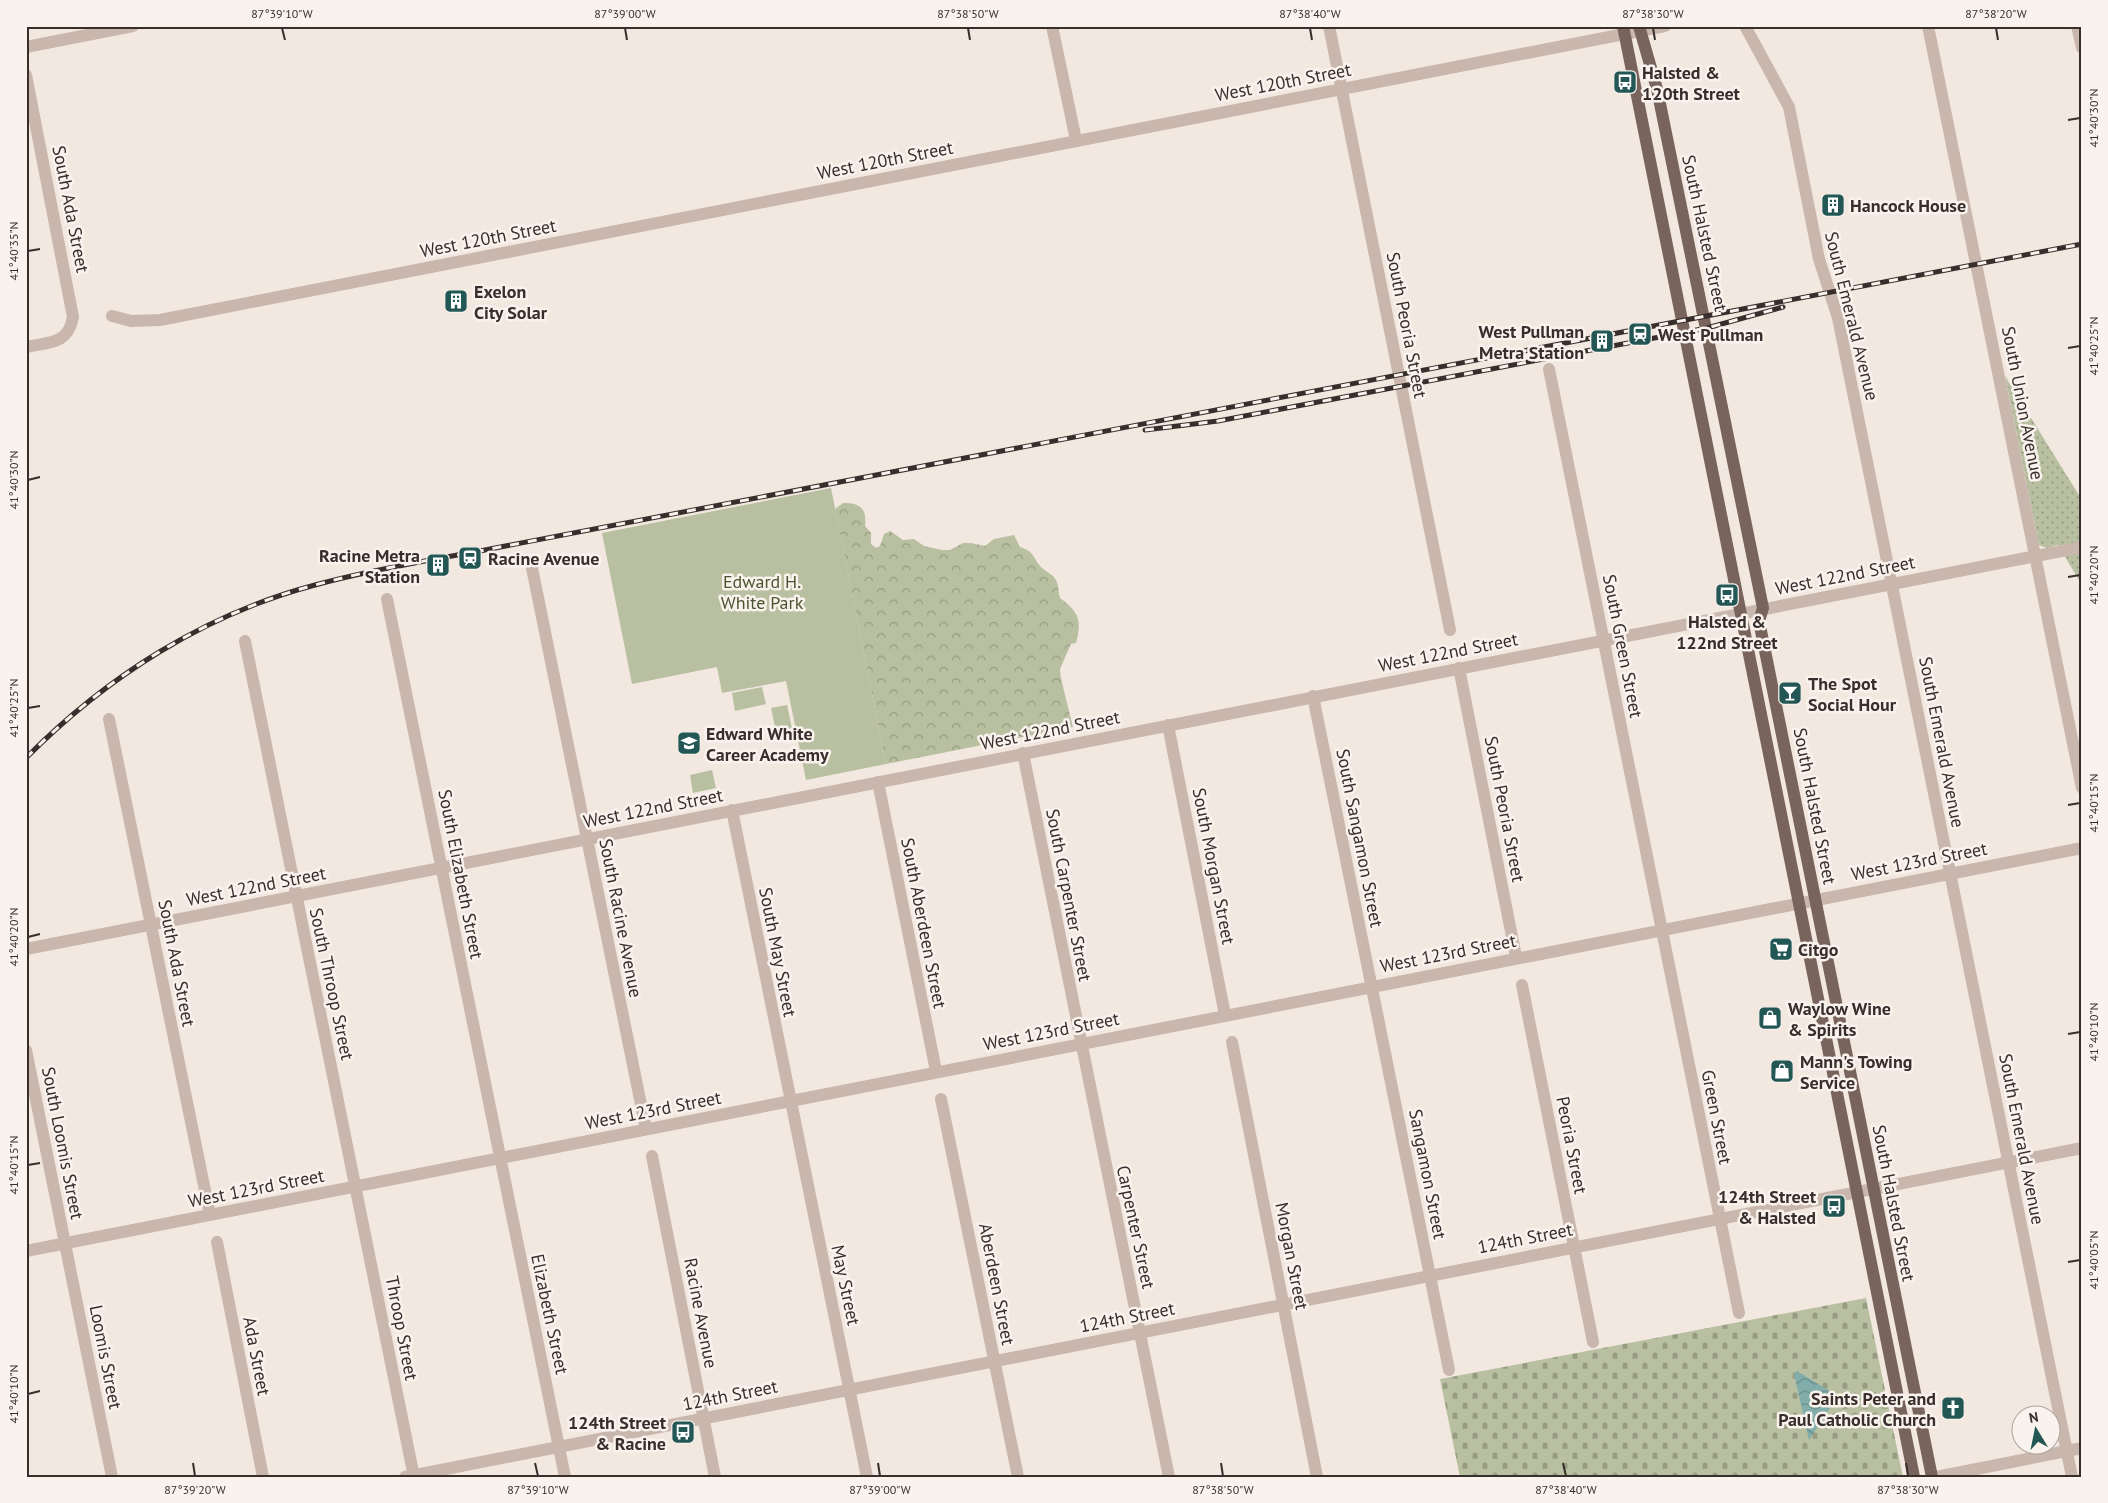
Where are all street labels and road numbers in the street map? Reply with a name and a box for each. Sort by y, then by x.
street label: West 120th Street [1213,58,1353,106]
street label: West 120th Street [815,136,955,184]
street label: South Ada Street [47,143,95,275]
street label: South Halsted Street [1677,153,1733,313]
street label: West 120th Street [418,214,558,262]
street label: South Emerald Avenue [1820,229,1884,403]
street label: South Peoria Street [1382,250,1432,400]
street label: South Union Avenue [1997,324,2049,482]
street label: West 122nd Street [1773,550,1917,600]
street label: South Green Street [1598,572,1648,720]
street label: West 122nd Street [1376,627,1520,677]
street label: South Emerald Avenue [1914,655,1970,829]
street label: West 122nd Street [978,705,1122,755]
street label: South Halsted Street [1789,726,1841,886]
street label: South Peoria Street [1480,734,1530,884]
street label: South Sangamon Street [1331,747,1389,929]
street label: West 122nd Street [581,783,725,833]
street label: South Morgan Street [1188,786,1240,946]
street label: South Elizabeth Street [433,787,489,961]
street label: South Carpenter Street [1041,807,1097,983]
street label: South Aberdeen Street [896,836,952,1010]
street label: South Racine Avenue [594,837,648,999]
street label: West 123rd Street [1849,837,1989,885]
street label: West 122nd Street [184,861,328,911]
street label: South May Street [754,885,802,1019]
street label: South Ada Street [153,897,201,1029]
street label: South Throop Street [305,906,359,1062]
street label: West 123rd Street [1378,929,1518,977]
street label: West 123rd Street [981,1007,1121,1055]
street label: South Emerald Avenue [1994,1052,2050,1226]
street label: South Loomis Street [37,1065,89,1221]
street label: Green Street [1697,1068,1737,1166]
street label: West 123rd Street [583,1086,723,1134]
street label: Peoria Street [1551,1094,1593,1196]
street label: Sangamon Street [1404,1107,1452,1241]
street label: South Halsted Street [1868,1123,1920,1283]
street label: Carpenter Street [1112,1163,1160,1291]
street label: West 123rd Street [186,1164,326,1212]
street label: Morgan Street [1270,1200,1314,1312]
street label: 124th Street [1476,1218,1574,1258]
street label: Aberdeen Street [974,1221,1020,1347]
street label: May Street [826,1243,866,1327]
street label: Elizabeth Street [526,1252,574,1376]
street label: Racine Avenue [679,1256,723,1370]
street label: Throop Street [381,1274,423,1382]
street label: 124th Street [1078,1297,1176,1337]
street label: Loomis Street [85,1303,127,1411]
street label: Ada Street [238,1315,276,1397]
street label: 124th Street [681,1375,779,1415]

